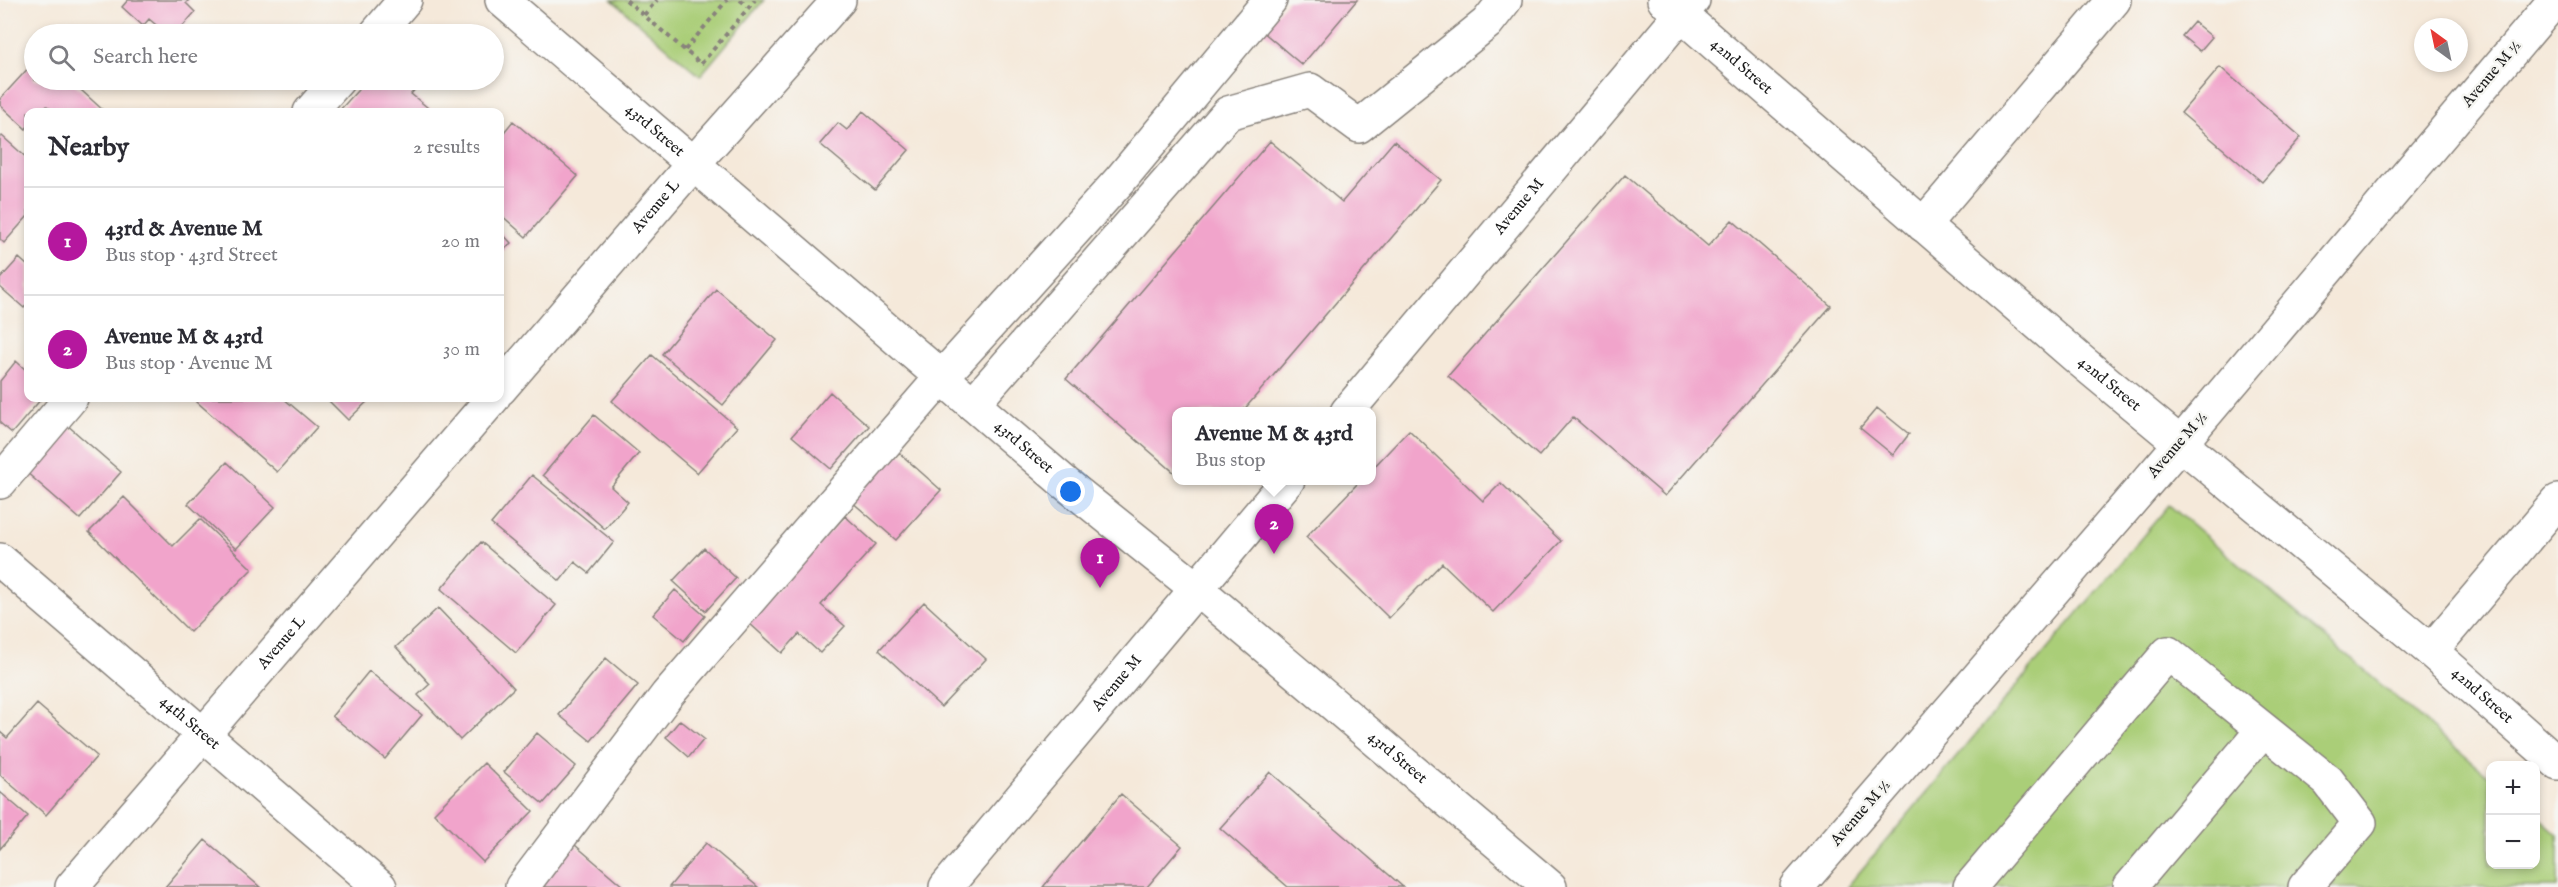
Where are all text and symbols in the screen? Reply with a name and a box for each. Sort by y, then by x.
north arrow [2414,18,2468,72]
search box [24,24,504,90]
street label: 42nd Street [1706,34,1777,99]
street label: Avenue M ½ [2457,36,2526,112]
icon: search [45,41,78,74]
text: Search here [93,43,198,71]
street label: 43rd Street [621,100,689,162]
text: Nearby [48,131,129,164]
text: 2 results [413,135,480,160]
street label: Avenue M [1489,175,1549,240]
street label: Avenue L [627,176,685,238]
text: 43rd & Avenue M [105,215,263,243]
text: 1 [64,229,71,254]
text: 20 m [441,229,480,254]
text: Bus stop · 43rd Street [105,243,278,268]
text: Avenue M & 43rd [105,323,263,351]
text: 2 [63,337,72,362]
text: 30 m [443,337,480,362]
text: Bus stop · Avenue M [105,351,273,376]
street label: 42nd Street [2074,352,2145,416]
popup [1172,407,1376,485]
street label: Avenue M ½ [2143,408,2212,483]
street label: 43rd Street [990,416,1057,479]
text: Avenue M & 43rd [1195,420,1353,448]
text: Bus stop [1195,448,1266,473]
your location [1056,477,1085,506]
pin: 2 [1254,504,1294,554]
pin: 1 [1080,538,1120,588]
street label: Avenue L [253,612,311,674]
street label: Avenue M [1087,651,1146,716]
street label: 42nd Street [2447,663,2517,729]
street label: 44th Street [155,692,224,755]
street label: 43rd Street [1363,727,1431,789]
map controls [2486,761,2540,869]
button: + [2486,761,2540,815]
street label: Avenue M ½ [1826,776,1895,851]
button: − [2486,815,2540,869]

